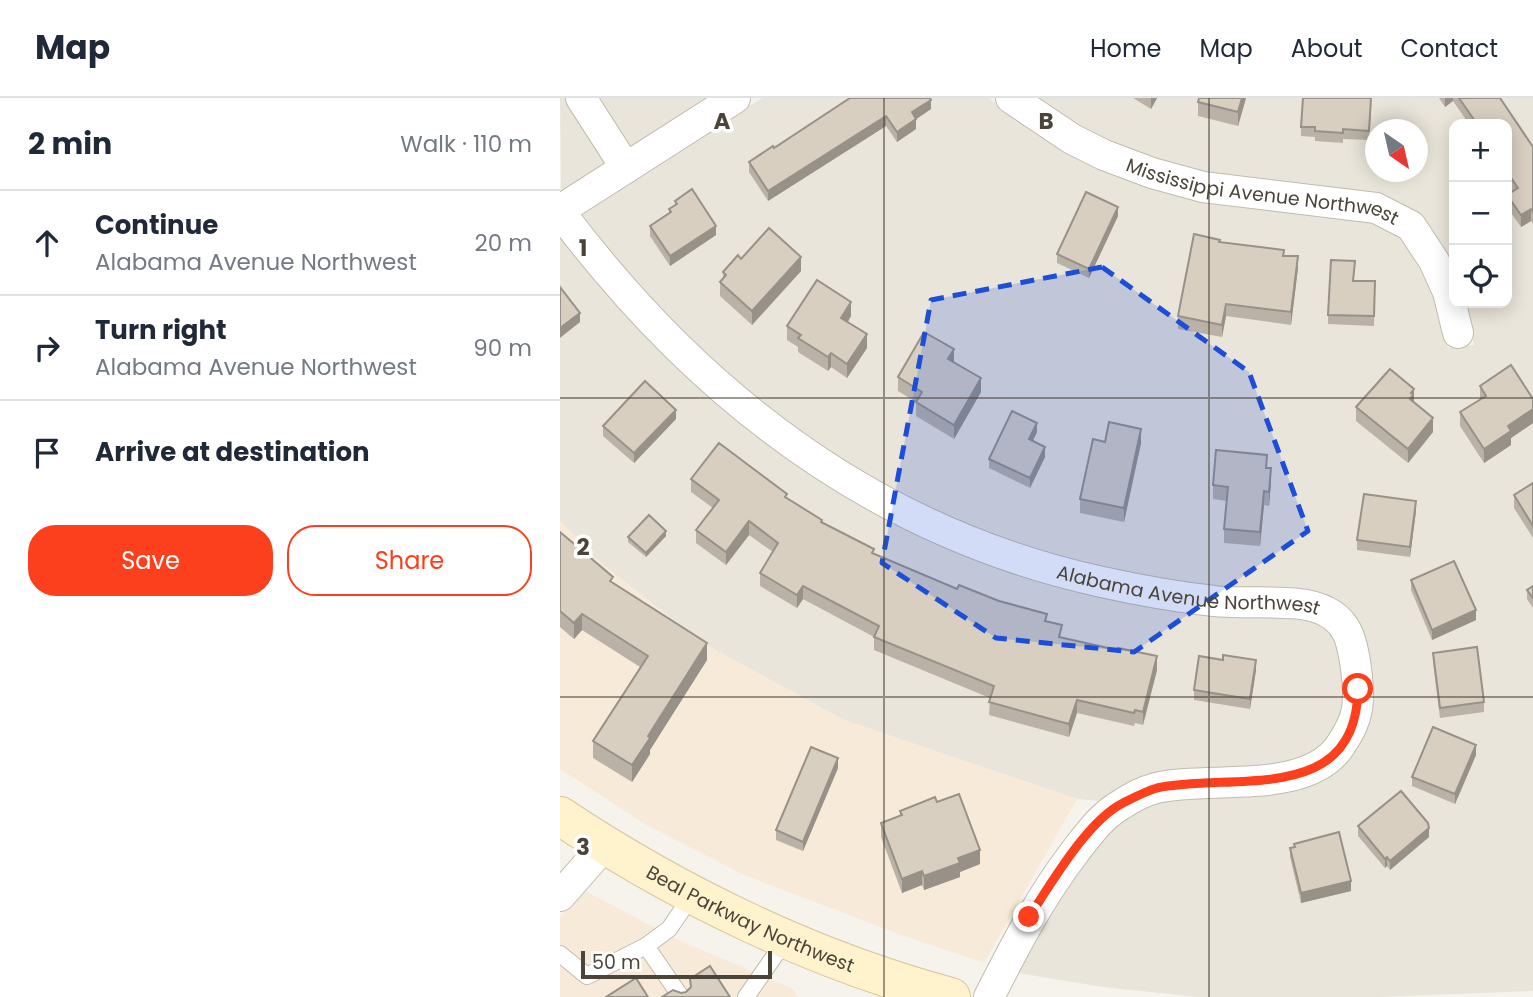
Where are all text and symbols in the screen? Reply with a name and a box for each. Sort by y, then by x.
text: Map [35,24,110,71]
text: Home [1090,32,1162,65]
text: Map [1200,32,1253,65]
text: About [1291,32,1362,65]
text: Contact [1400,32,1498,65]
text: A [714,105,731,137]
text: B [1038,105,1054,137]
north arrow [1365,119,1428,182]
map controls [1449,119,1512,308]
button: + [1449,119,1512,182]
text: 2 min [28,122,112,165]
text: Walk · 110 m [400,128,532,160]
street label: Mississippi Avenue Northwest [1122,151,1404,231]
button: − [1449,182,1512,245]
text: Continue [95,207,218,243]
icon: ahead [28,224,66,262]
text: 20 m [474,227,532,259]
text: 1 [579,232,587,264]
button: locate [1449,245,1512,308]
text: Alabama Avenue Northwest [95,246,417,278]
text: Turn right [95,312,227,348]
icon: right [28,329,66,367]
text: 90 m [473,332,532,364]
text: Alabama Avenue Northwest [95,351,417,383]
icon: arrive [28,434,66,472]
text: Arrive at destination [95,434,370,470]
button: Save [28,525,273,596]
button: Share [287,525,532,596]
text: 2 [576,531,590,563]
street label: Alabama Avenue Northwest [1054,558,1324,621]
route start [1342,673,1373,704]
text: 3 [576,831,590,863]
street label: Beal Parkway Northwest [641,859,858,979]
route end [1013,901,1044,932]
scale bar [581,948,772,980]
text: 50 m [592,949,641,976]

